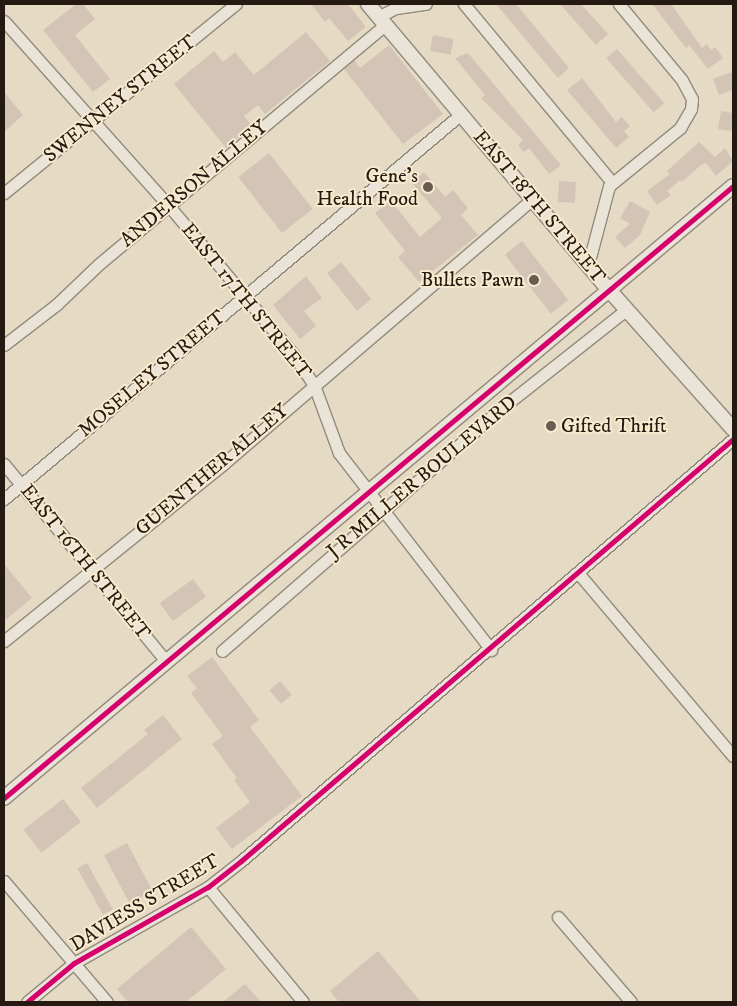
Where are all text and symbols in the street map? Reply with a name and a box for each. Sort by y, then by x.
street label: SWENNEY STREET [39,30,201,168]
street label: ANDERSON ALLEY [116,115,272,253]
street label: EAST 18TH STREET [468,125,610,289]
place label: Gene's Health Food [317,164,418,211]
marker: Gene's Health Food [422,181,434,193]
street label: EAST 17TH STREET [176,218,316,384]
place label: Bullets Pawn [421,268,524,292]
marker: Bullets Pawn [528,274,540,286]
street label: MOSELEY STREET [74,305,230,443]
street label: J R MILLER BOULEVARD [322,390,522,564]
street label: GUENTHER ALLEY [131,399,293,541]
place label: Gifted Thrift [561,414,666,438]
marker: Gifted Thrift [545,420,557,432]
street label: EAST 16TH STREET [15,479,155,645]
street label: DAVIESS STREET [66,849,224,957]

